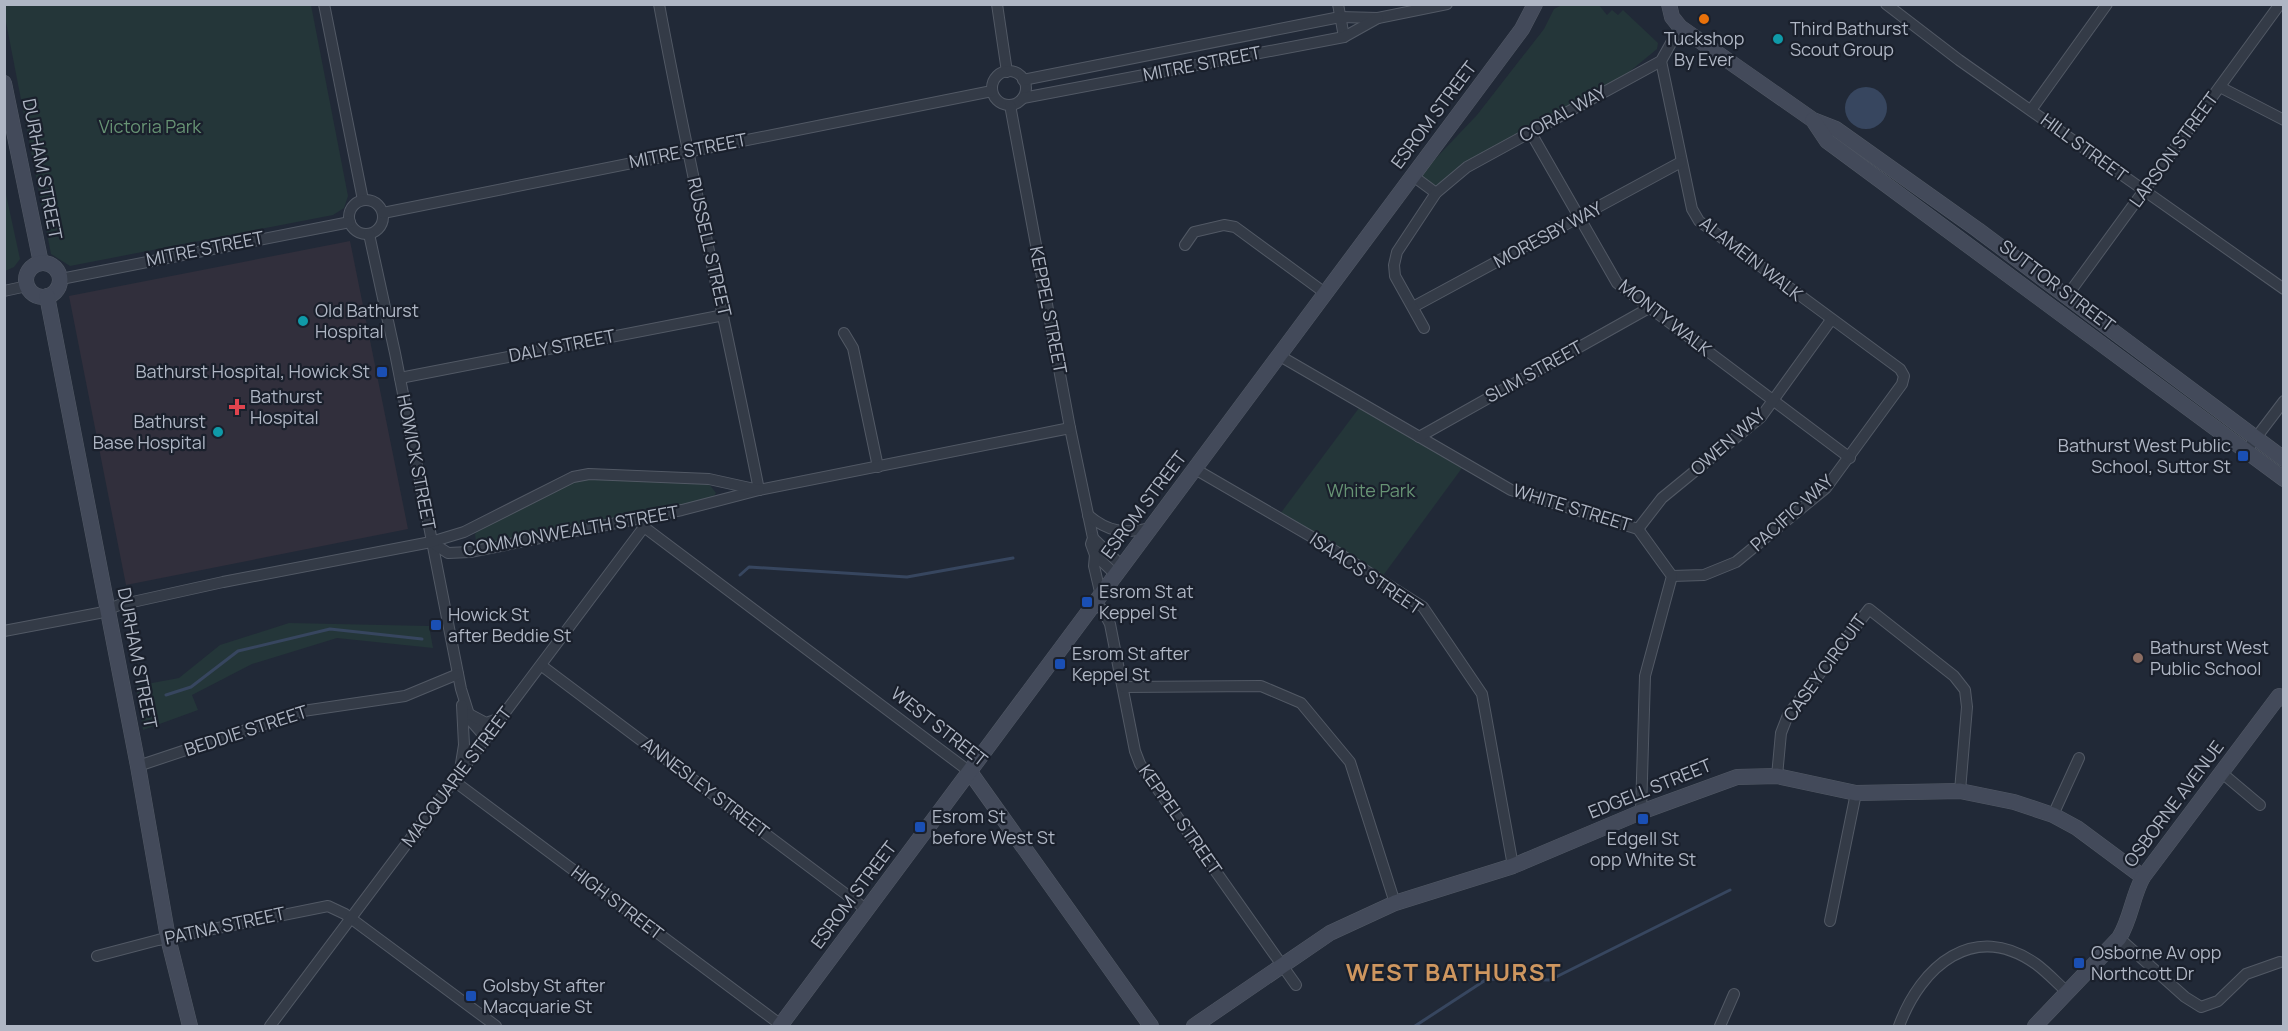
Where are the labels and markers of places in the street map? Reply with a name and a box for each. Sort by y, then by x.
marker: Tuckshop By Ever [1697,12,1711,26]
place label: Third Bathurst Scout Group [1790,16,1909,61]
place label: Tuckshop By Ever [1664,26,1744,71]
marker: Third Bathurst Scout Group [1771,32,1785,46]
place label: Old Bathurst Hospital [315,298,419,343]
marker: Old Bathurst Hospital [296,314,310,328]
place label: Bathurst Hospital, Howick St [136,359,370,383]
marker: Bathurst Hospital, Howick St [375,365,389,379]
place label: Bathurst Hospital [250,384,322,429]
marker: Bathurst Hospital [228,398,246,416]
place label: Bathurst Base Hospital [93,409,206,454]
marker: Bathurst Base Hospital [211,425,225,439]
place label: Bathurst West Public School, Suttor St [2058,433,2231,478]
marker: Bathurst West Public School, Suttor St [2236,449,2250,463]
place label: Esrom St at Keppel St [1099,579,1194,624]
marker: Esrom St at Keppel St [1080,595,1094,609]
place label: Howick St after Beddie St [448,602,571,647]
marker: Howick St after Beddie St [429,618,443,632]
place label: Bathurst West Public School [2150,635,2269,680]
place label: Esrom St after Keppel St [1072,641,1190,686]
marker: Bathurst West Public School [2131,651,2145,665]
marker: Esrom St after Keppel St [1053,657,1067,671]
place label: Esrom St before West St [932,804,1055,849]
marker: Edgell St opp White St [1636,812,1650,826]
marker: Esrom St before West St [913,820,927,834]
place label: Edgell St opp White St [1590,826,1696,871]
place label: Osborne Av opp Northcott Dr [2091,940,2221,985]
marker: Osborne Av opp Northcott Dr [2072,956,2086,970]
place label: Golsby St after Macquarie St [483,973,606,1018]
marker: Golsby St after Macquarie St [464,989,478,1003]

